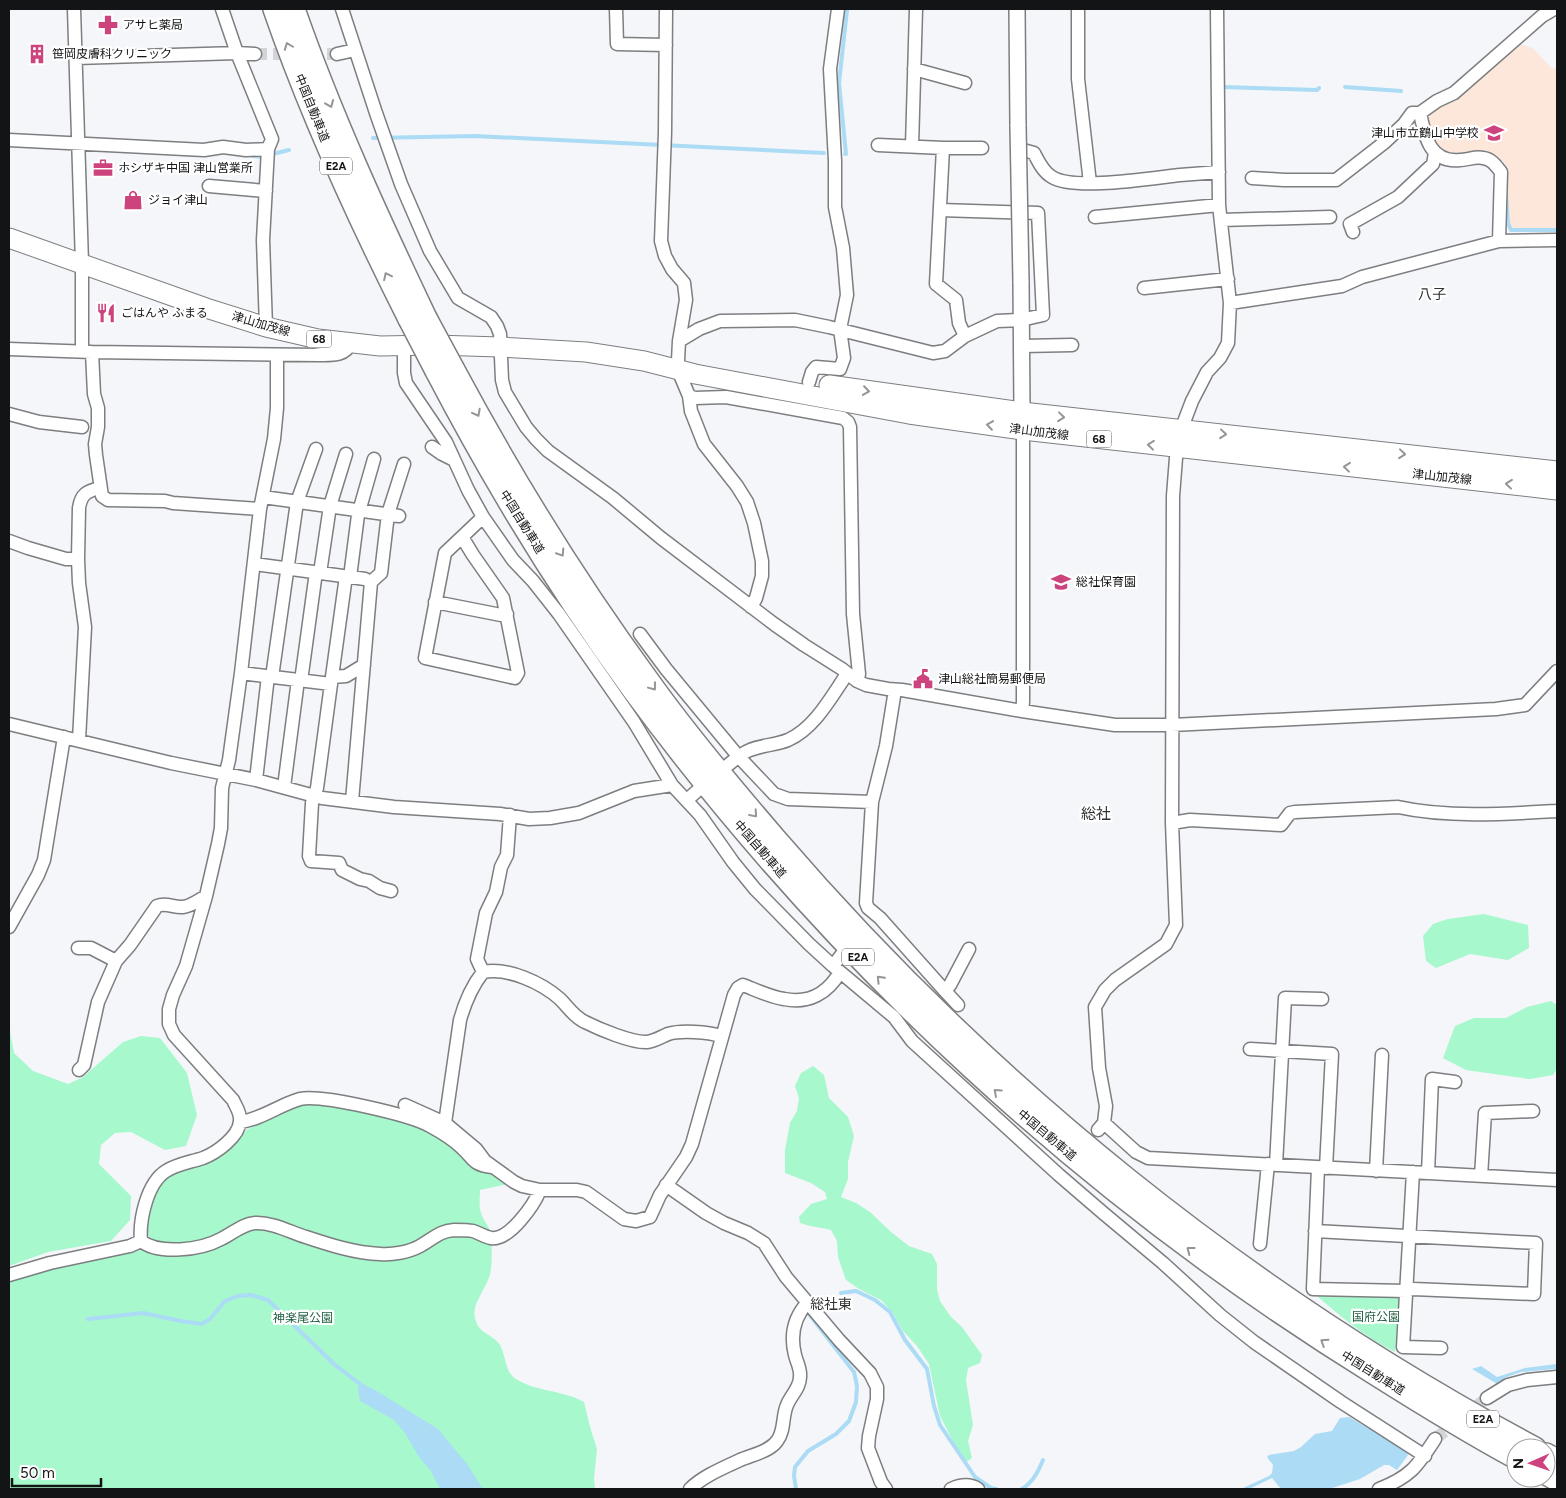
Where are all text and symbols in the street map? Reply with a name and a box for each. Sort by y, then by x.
pharmacy icon: アサヒ薬局 [97,14,119,36]
place label: アサヒ薬局 [123,18,183,32]
building icon: 笹岡皮膚科クリニック [26,43,48,65]
one-way arrow [284,43,294,51]
place label: 笹岡皮膚科クリニック [52,47,172,61]
street label: 中国自動車道 [292,72,332,144]
one-way arrow [324,99,334,107]
school or university icon: 津山市立鶴山中学校 [1483,122,1505,144]
place label: 津山市立鶴山中学校 [1371,126,1479,140]
office icon: ホシザキ中国 津山営業所 [92,157,114,179]
road number: E2A [320,158,352,175]
place label: ホシザキ中国 津山営業所 [118,161,253,175]
shop icon: ジョイ津山 [122,189,144,211]
place label: ジョイ津山 [148,193,208,207]
one-way arrow [383,272,393,281]
district label: 八子 [1418,286,1446,303]
restaurant icon: ごはんや ふまる [95,302,117,324]
place label: ごはんや ふまる [121,306,208,320]
street label: 津山加茂線 [230,309,292,339]
road number: 68 [306,330,332,348]
one-way arrow [862,385,870,396]
one-way arrow [471,408,481,417]
one-way arrow [1058,411,1066,422]
one-way arrow [985,421,994,431]
street label: 津山加茂線 [1008,421,1070,443]
one-way arrow [1219,429,1227,440]
road number: 68 [1086,430,1112,448]
one-way arrow [1147,440,1155,451]
one-way arrow [1398,448,1406,459]
one-way arrow [1343,461,1351,472]
street label: 津山加茂線 [1411,467,1473,487]
one-way arrow [1504,479,1512,490]
street label: 中国自動車道 [497,488,547,556]
one-way arrow [554,548,564,557]
school or university icon: 総社保育園 [1050,571,1072,593]
place label: 総社保育園 [1076,575,1136,589]
public building icon: 津山総社簡易郵便局 [912,668,934,690]
place label: 津山総社簡易郵便局 [938,672,1046,686]
one-way arrow [647,681,655,690]
district label: 総社 [1081,805,1111,823]
one-way arrow [748,808,757,817]
street label: 中国自動車道 [731,817,789,881]
road number: E2A [842,949,874,966]
one-way arrow [877,975,886,984]
one-way arrow [993,1088,1002,1097]
street label: 中国自動車道 [1015,1106,1079,1164]
one-way arrow [1187,1247,1196,1255]
district label: 総社東 [810,1296,852,1313]
park label: 国府公園 [1352,1310,1400,1324]
park label: 神楽尾公園 [273,1311,333,1325]
one-way arrow [1320,1339,1330,1348]
street label: 中国自動車道 [1339,1348,1407,1398]
road number: E2A [1467,1410,1499,1428]
north arrow [1506,1438,1556,1488]
scale bar [12,1456,101,1488]
text: N [1510,1458,1527,1469]
text: 50 m [20,1464,55,1482]

